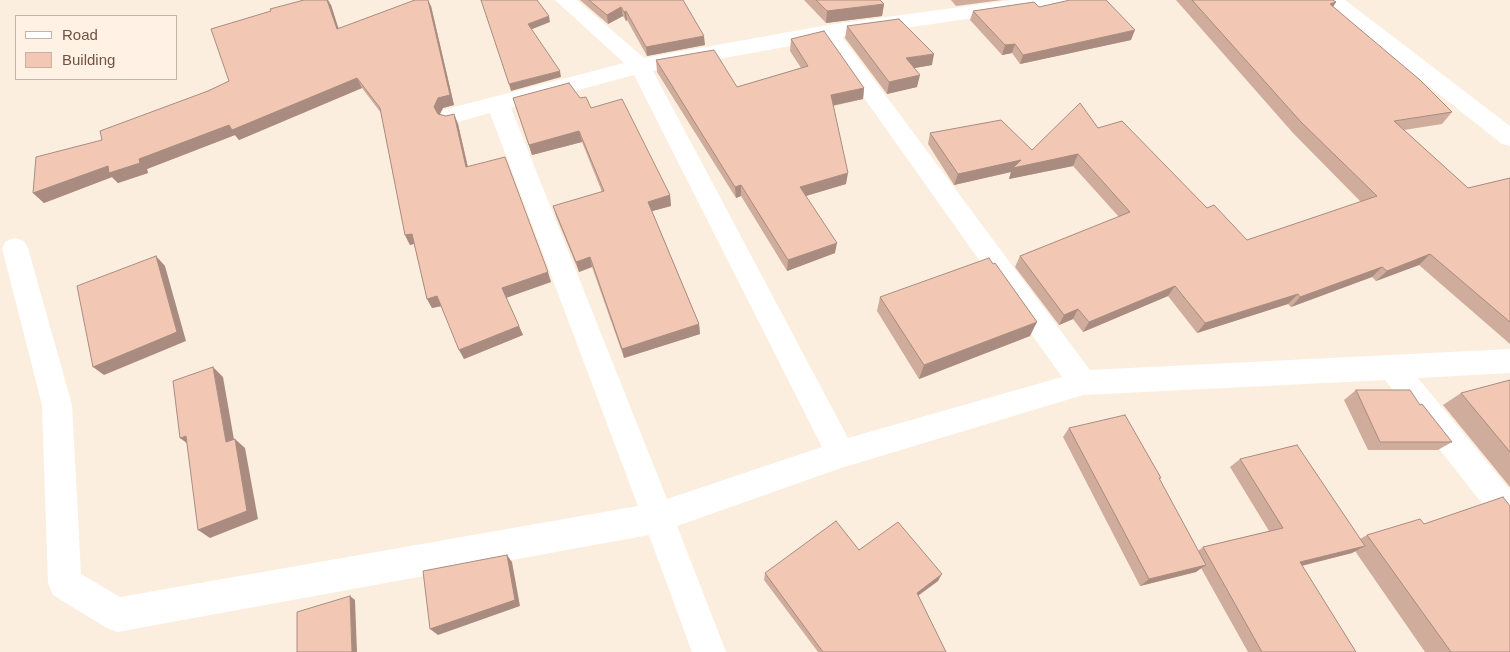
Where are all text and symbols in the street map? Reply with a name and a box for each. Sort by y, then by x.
legend [15,15,178,80]
text: Road [62,26,98,43]
text: Building [62,51,115,68]

